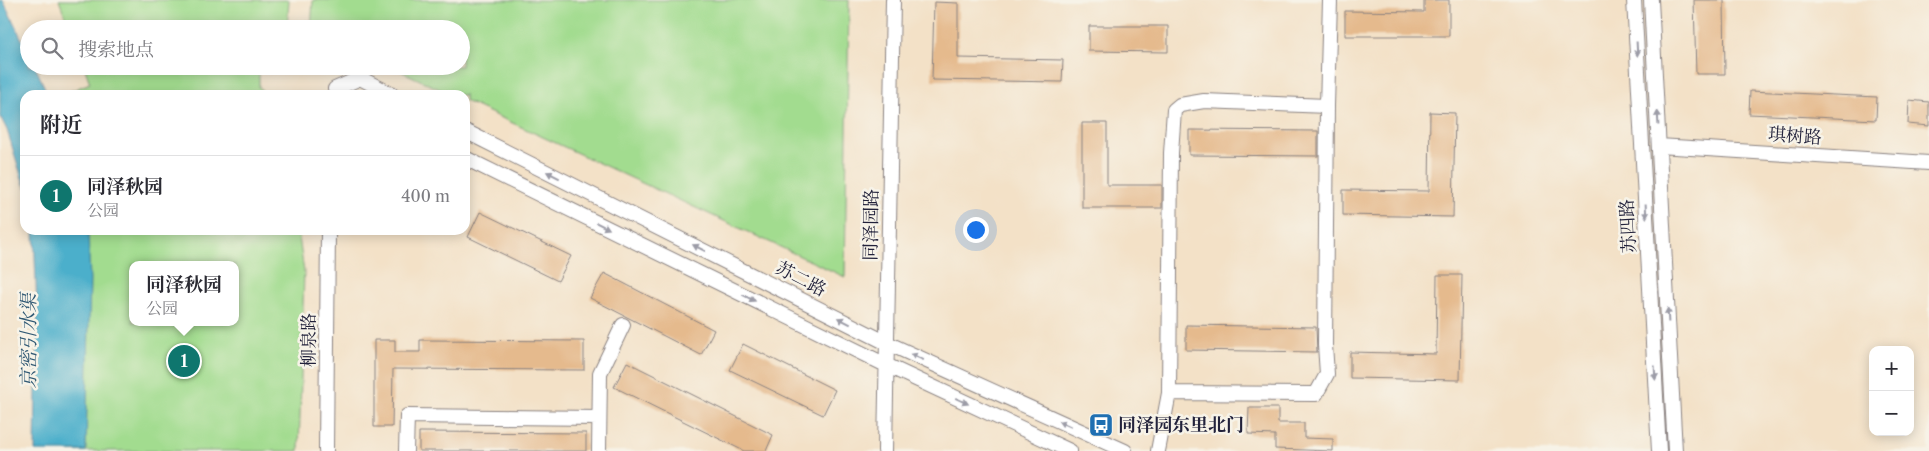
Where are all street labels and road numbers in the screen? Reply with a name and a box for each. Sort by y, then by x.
street label: 琪树路 [1767,123,1823,149]
street label: 同泽园路 [859,189,883,261]
street label: 苏四路 [1616,198,1640,254]
street label: 苏二路 [772,257,830,301]
street label: 柳泉路 [298,313,320,367]

